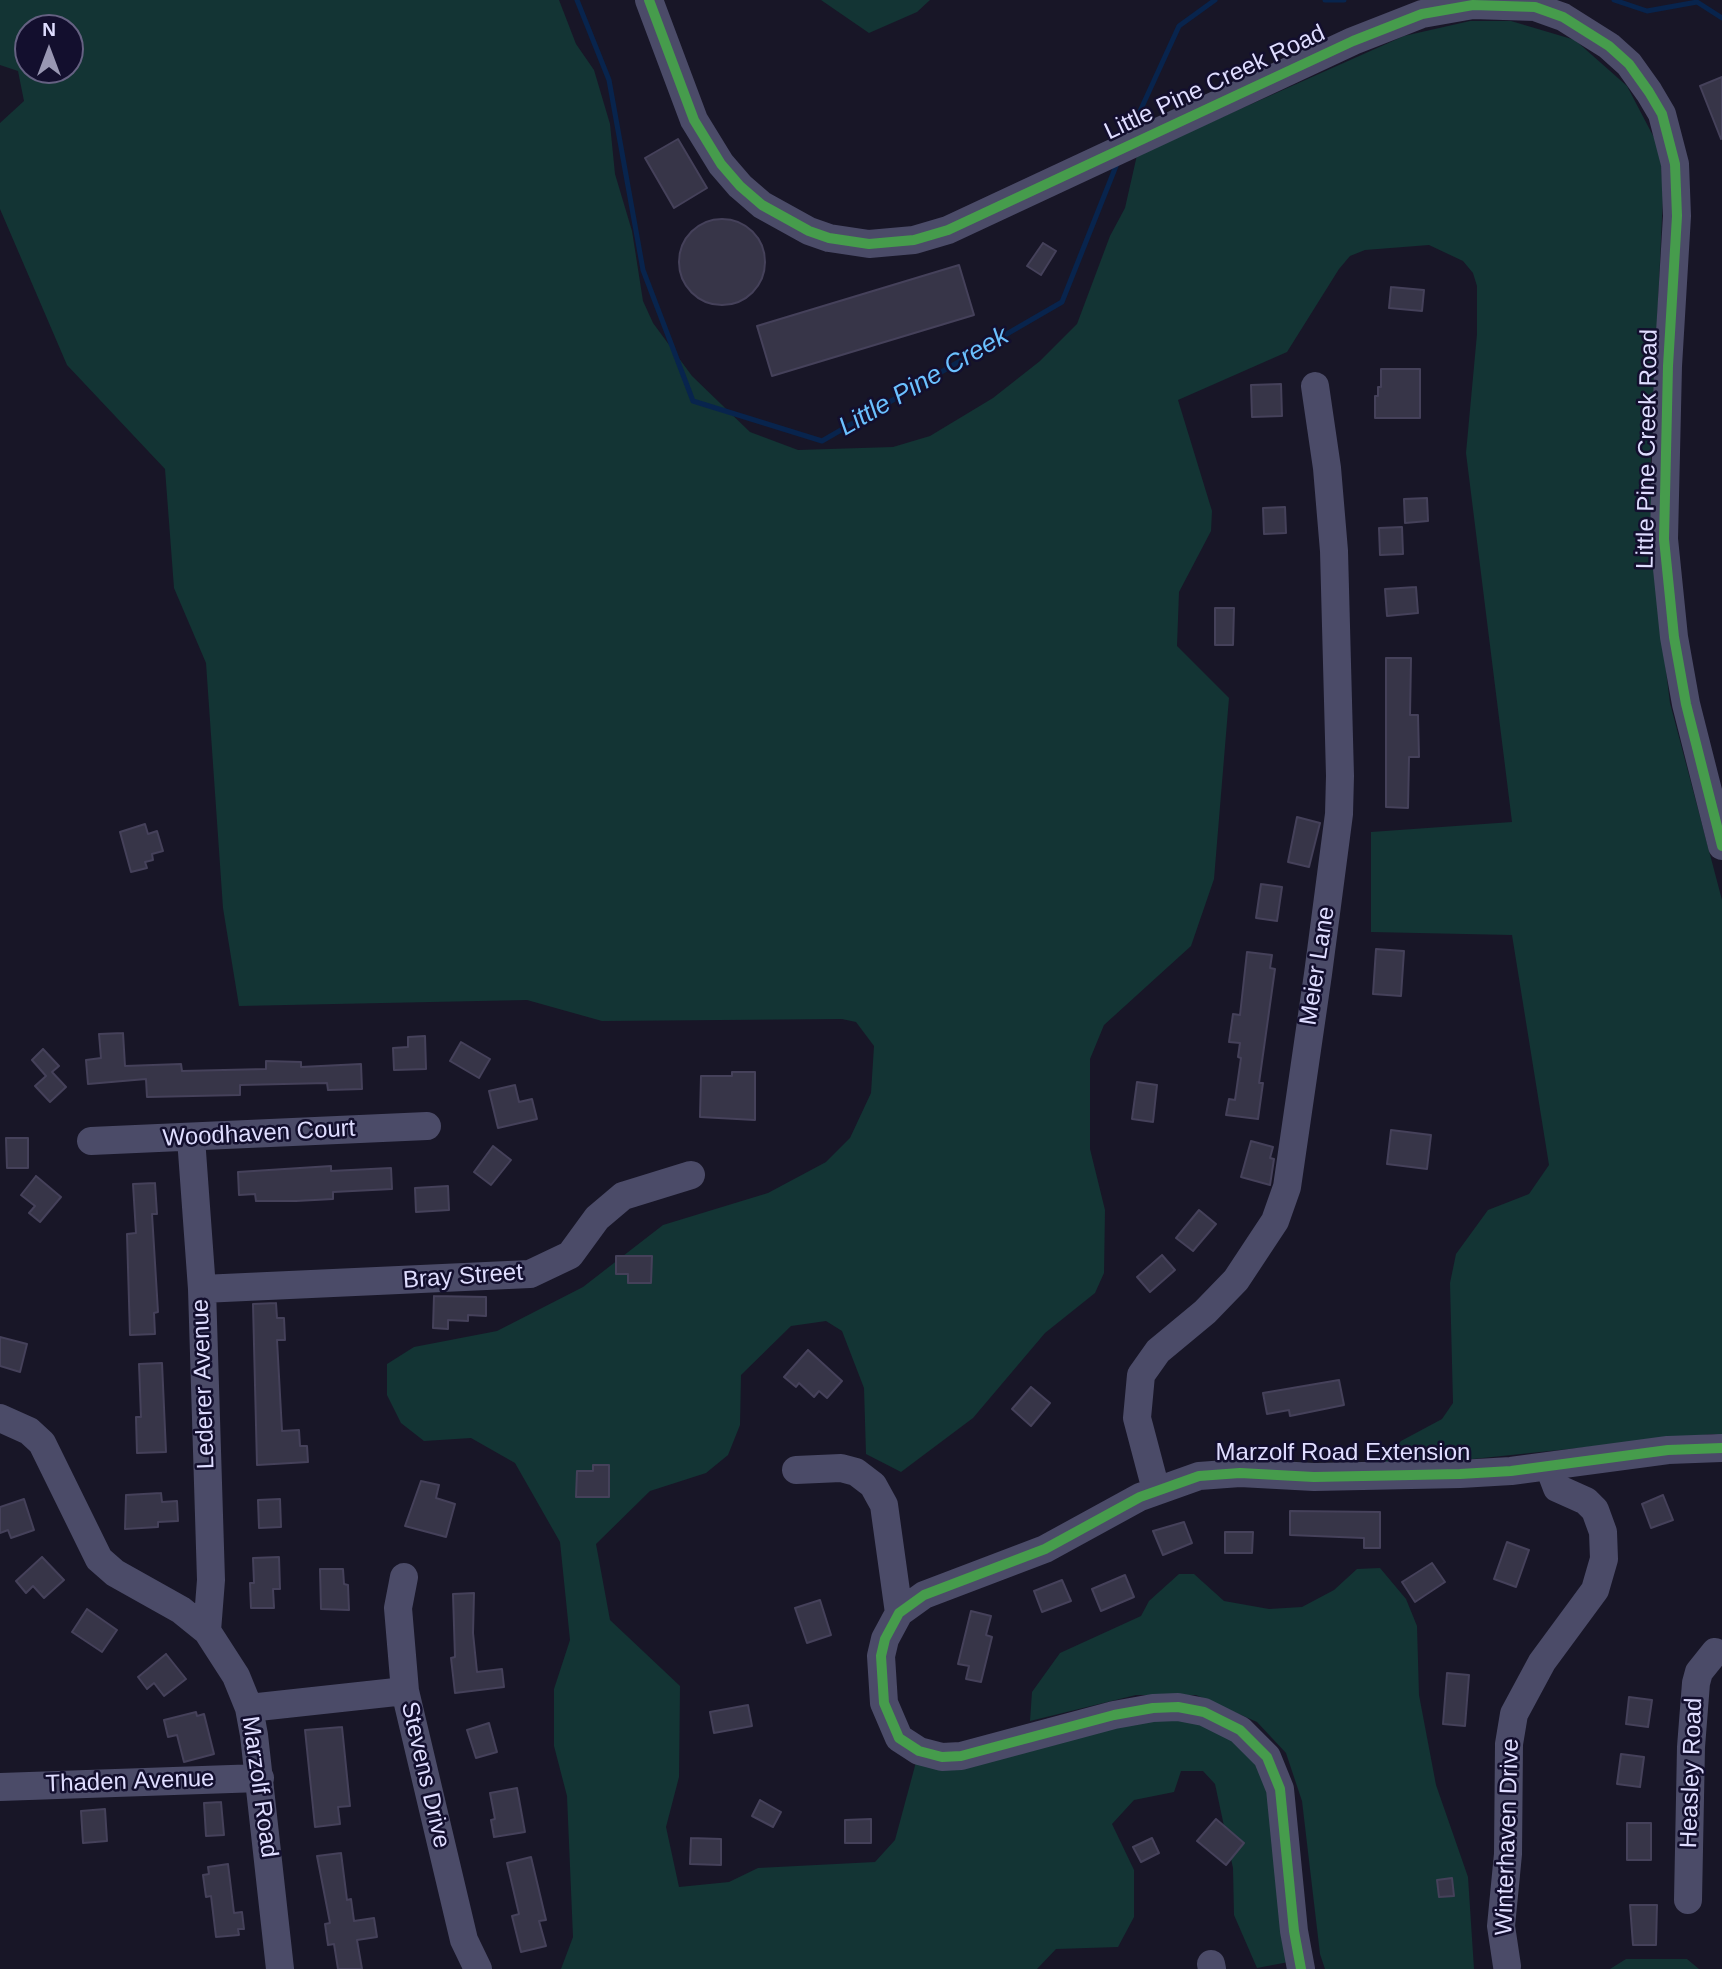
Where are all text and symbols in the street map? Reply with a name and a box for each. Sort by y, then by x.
north arrow [14,14,84,84]
text: N [42,19,56,40]
street label: Little Pine Creek Road [1100,19,1330,147]
water label: Little Pine Creek [834,321,1014,443]
street label: Little Pine Creek Road [1632,329,1664,569]
street label: Meier Lane [1294,904,1342,1028]
street label: Woodhaven Court [162,1115,356,1153]
street label: Bray Street [402,1258,524,1296]
street label: Lederer Avenue [187,1298,221,1470]
street label: Marzolf Road Extension [1216,1439,1470,1467]
street label: Heasley Road [1675,1697,1709,1849]
street label: Stevens Drive [394,1699,456,1851]
street label: Marzolf Road [235,1714,283,1860]
street label: Winterhaven Drive [1490,1738,1526,1936]
street label: Thaden Avenue [45,1765,215,1799]

